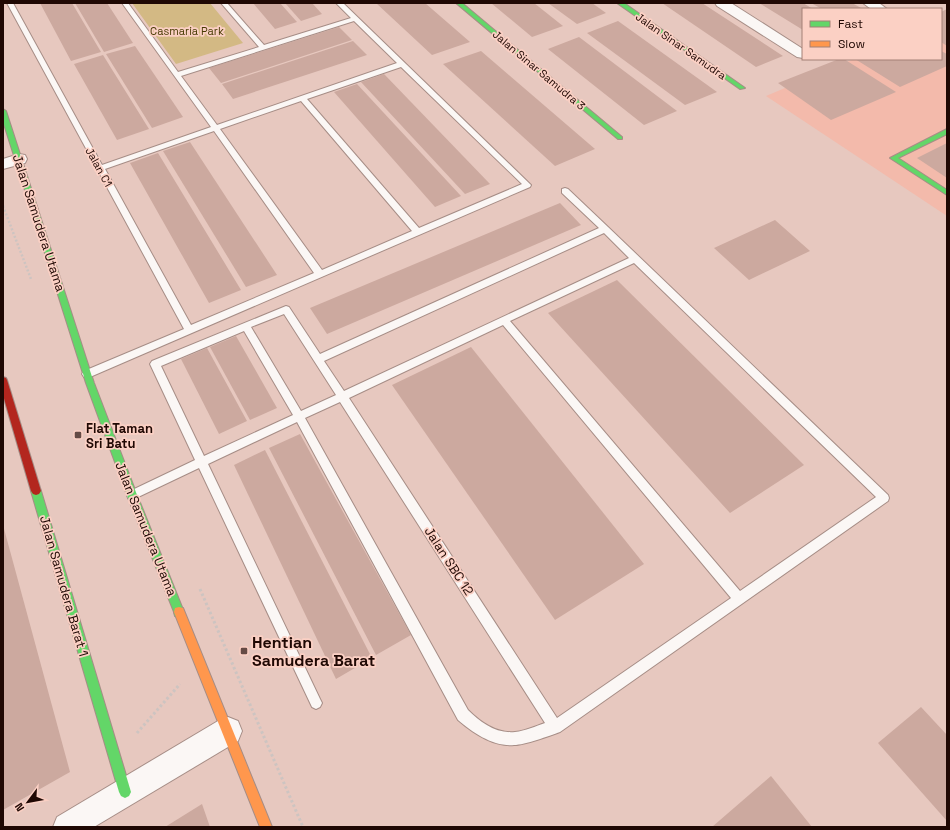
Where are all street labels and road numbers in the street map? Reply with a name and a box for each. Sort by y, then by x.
street label: Jalan Sinar Samudra [633,10,729,83]
street label: Jalan Sinar Samudra 3 [490,27,588,113]
street label: Jalan C1 [82,145,116,189]
street label: Jalan Samudera Utama [9,152,69,294]
street label: Jalan Samudera Utama [111,459,181,599]
street label: Jalan Samudera Barat 1 [36,514,92,658]
street label: Jalan SBC 12 [421,524,478,599]

